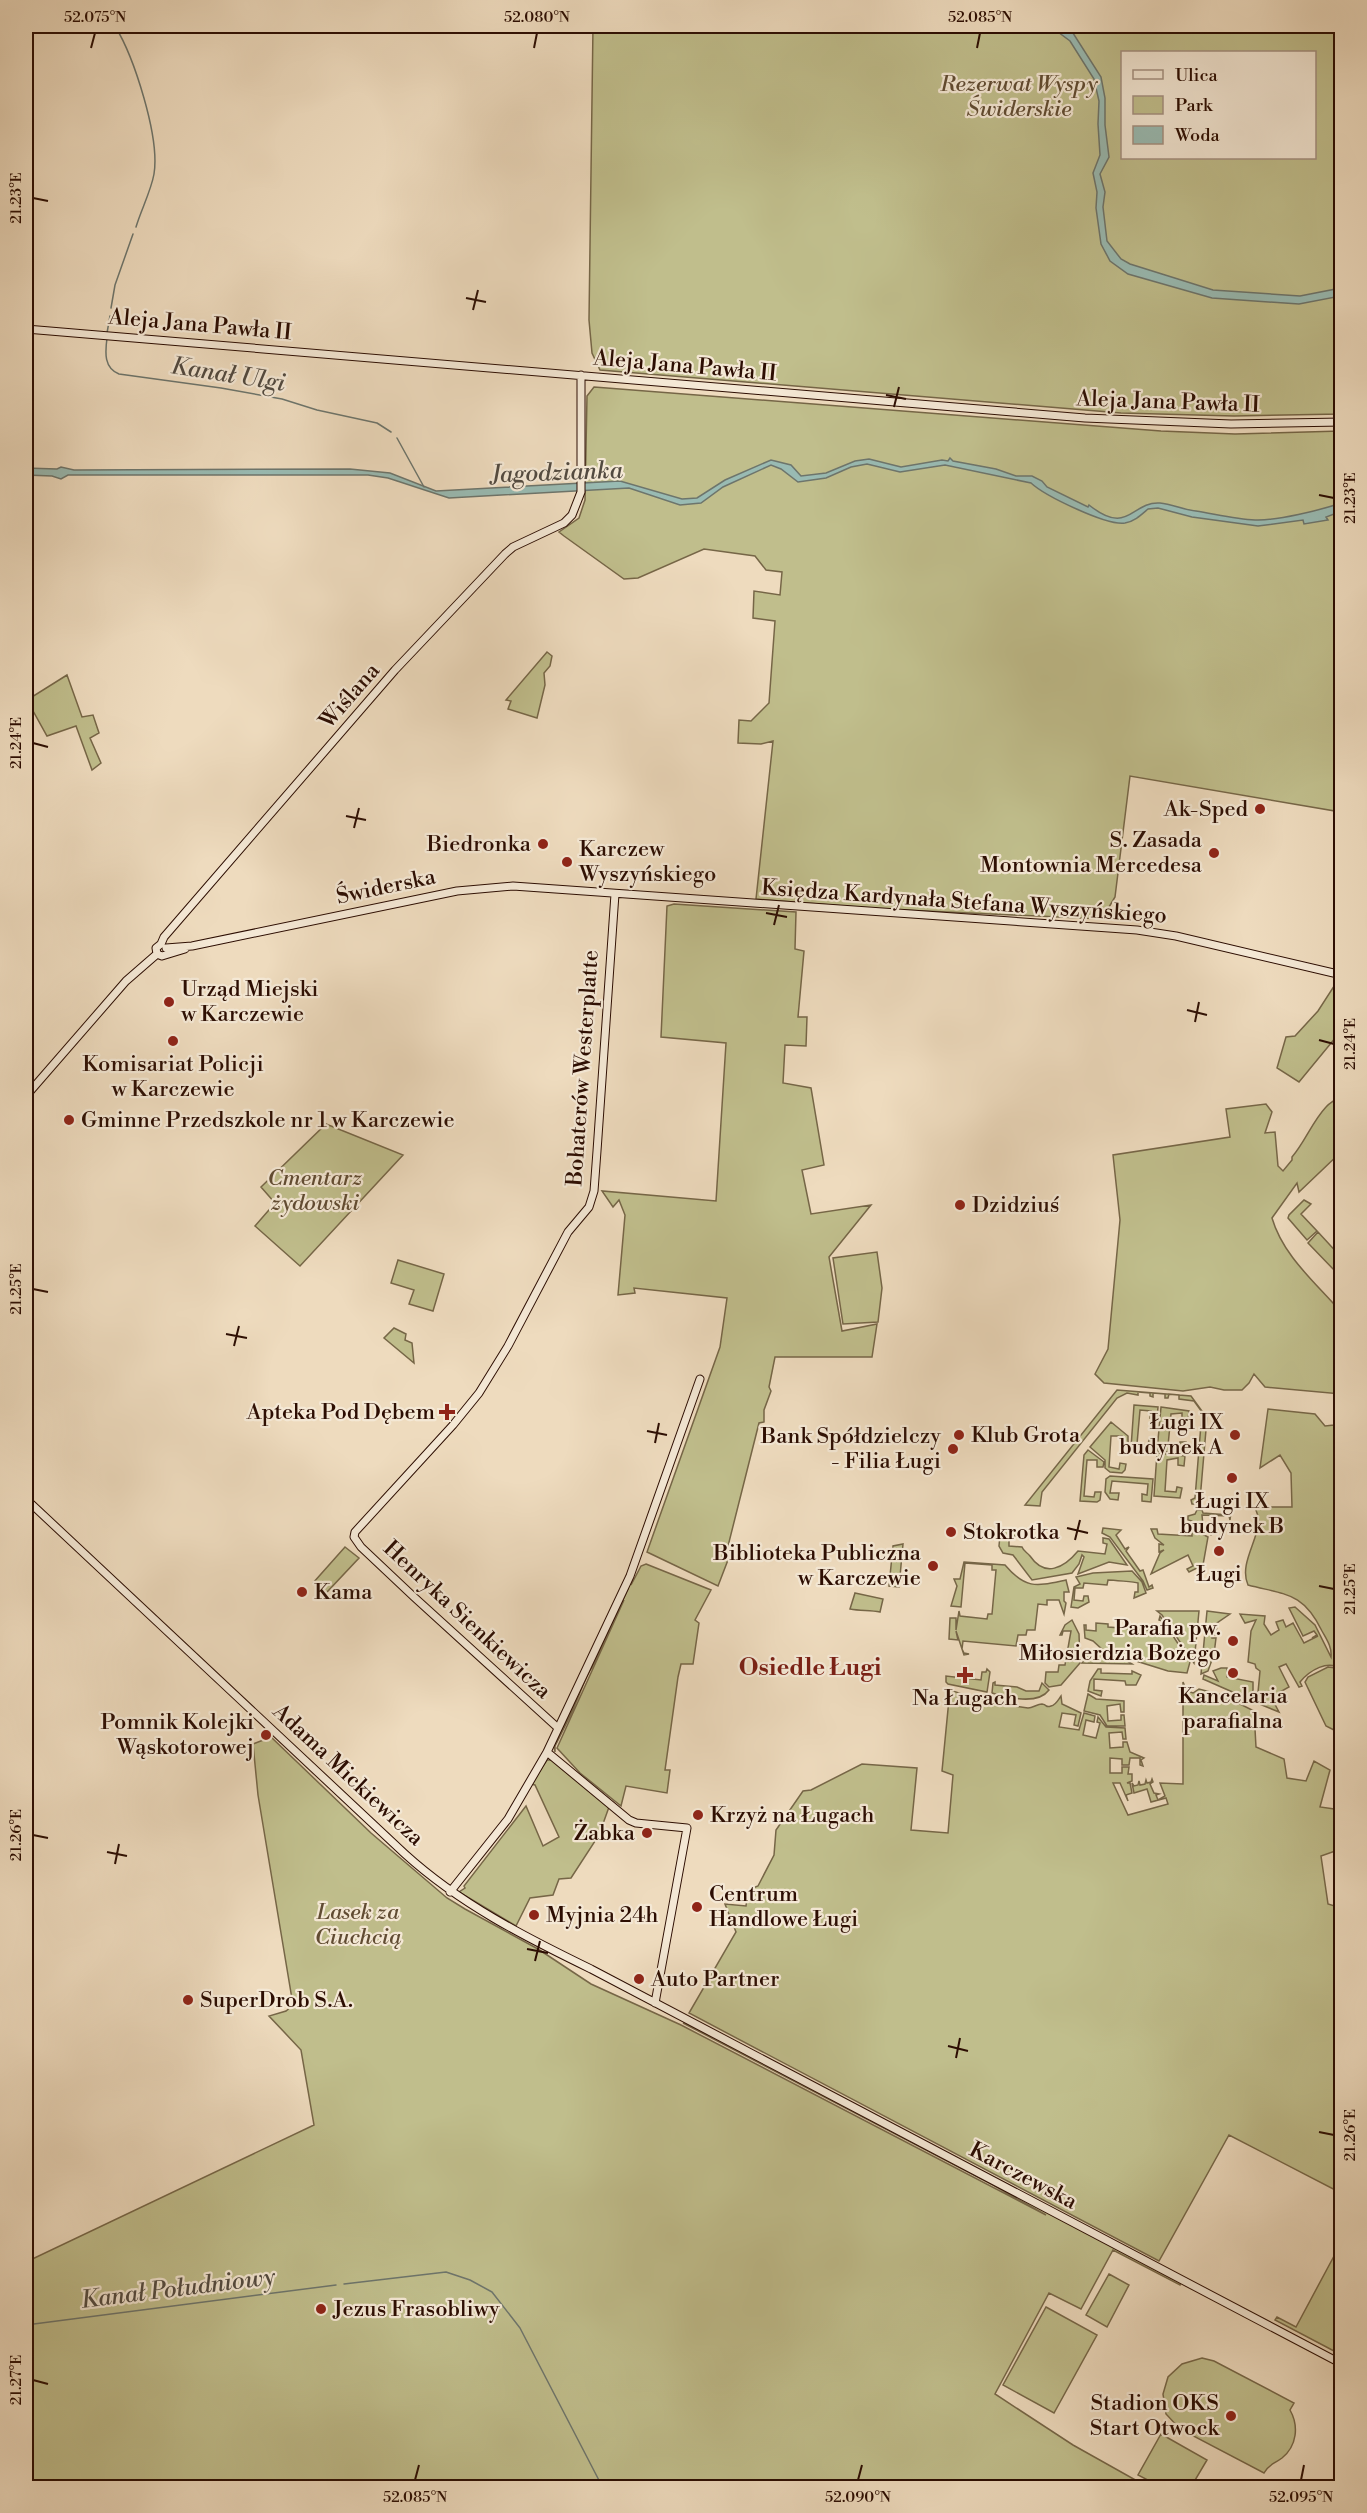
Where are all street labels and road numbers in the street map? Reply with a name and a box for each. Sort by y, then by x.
street label: Aleja Jana Pawła II [106,303,293,347]
street label: Aleja Jana Pawła II [591,344,778,388]
street label: Aleja Jana Pawła II [1075,385,1261,419]
street label: Wiślana [314,657,386,735]
street label: Świderska [333,861,439,911]
street label: Księdza Kardynała Stefana Wyszyńskiego [760,874,1168,930]
street label: Bohaterów Westerplatte [561,949,605,1188]
street label: Henryka Sienkiewicza [377,1535,557,1705]
street label: Adama Mickiewicza [266,1698,430,1852]
street label: Karczewska [964,2136,1082,2216]

